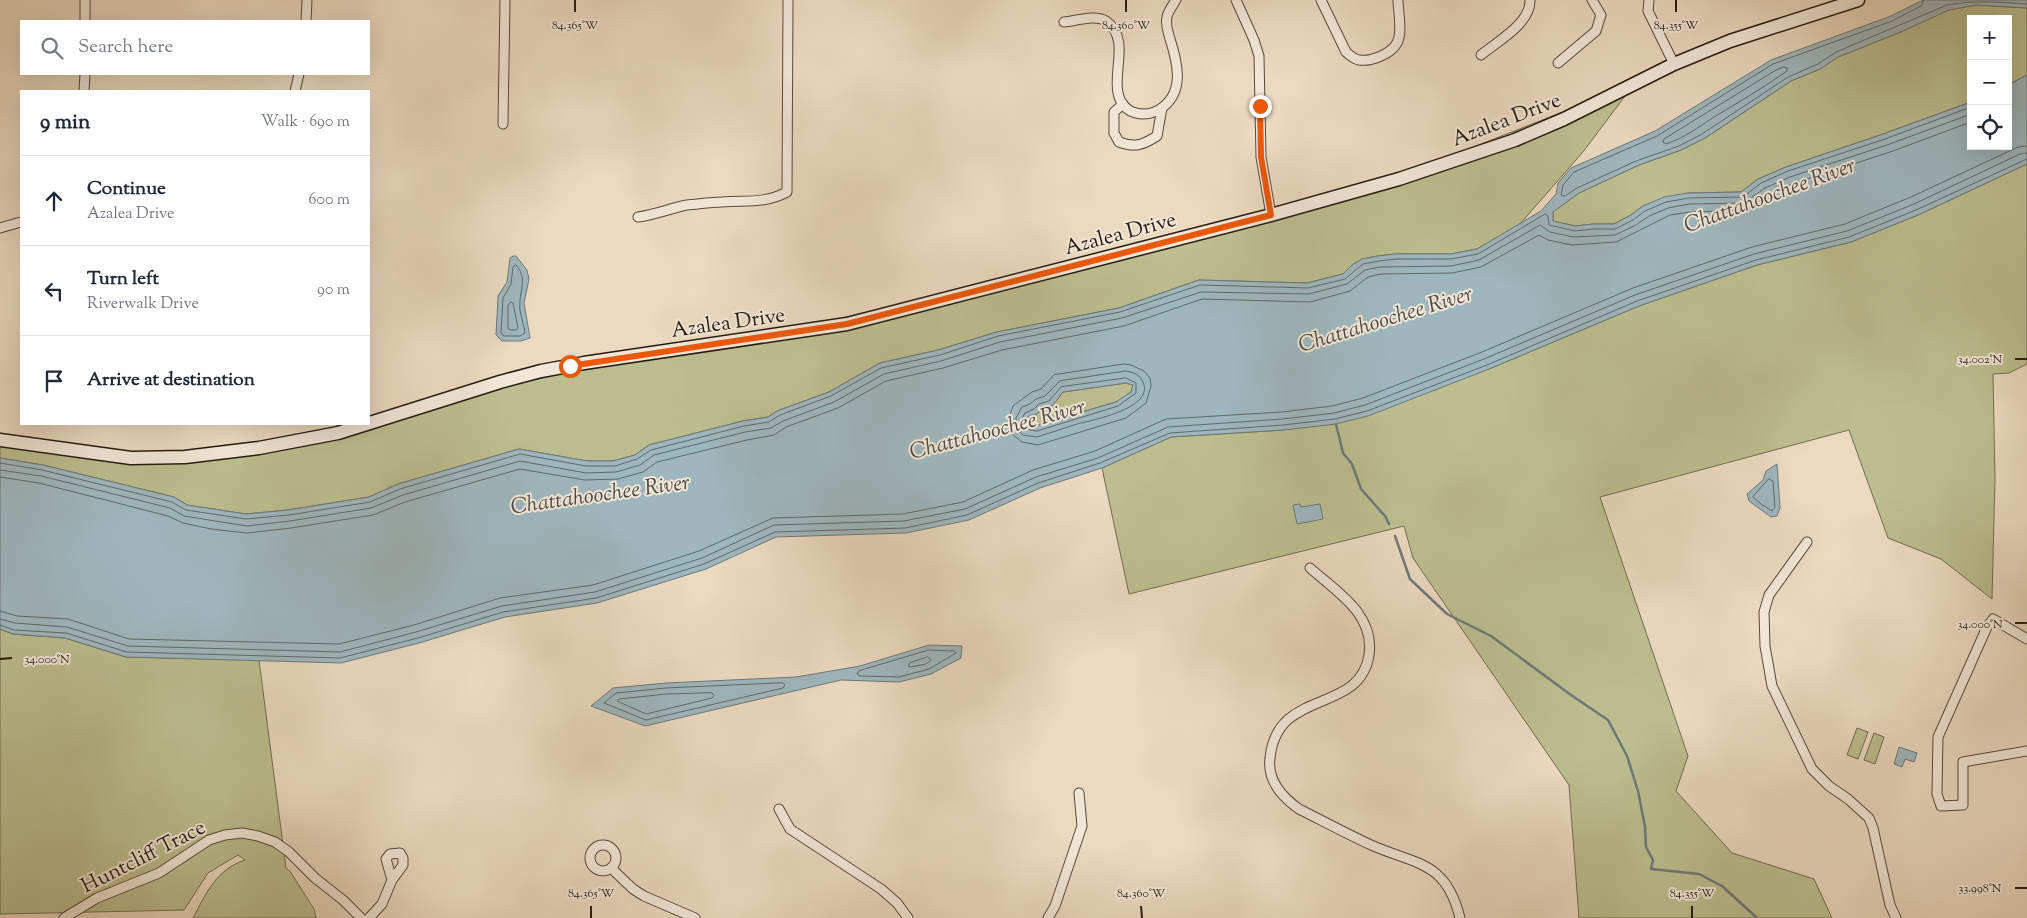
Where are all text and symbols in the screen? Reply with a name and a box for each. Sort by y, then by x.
map controls [1967,15,2012,150]
button: + [1967,15,2012,60]
text: 84.365°W [552,17,599,35]
text: 84.360°W [1102,17,1151,35]
text: 84.355°W [1654,17,1699,35]
search box [20,20,370,75]
icon: search [38,34,66,62]
text: Search here [78,34,173,61]
button: − [1967,60,2012,105]
street label: Azalea Drive [1448,86,1566,155]
route end [1249,95,1272,118]
button: locate [1967,105,2012,150]
text: 9 min [40,108,90,138]
text: Walk · 690 m [261,111,350,134]
water label: Chattahoochee River [1680,151,1861,243]
text: Continue [87,176,166,203]
icon: ahead [40,187,68,215]
text: 600 m [308,189,350,212]
text: Azalea Drive [87,203,174,226]
street label: Azalea Drive [1061,206,1180,264]
text: Turn left [87,266,159,293]
icon: left [40,277,68,305]
text: 90 m [317,279,350,302]
water label: Chattahoochee River [1295,279,1477,363]
text: Riverwalk Drive [87,293,199,316]
street label: Azalea Drive [669,301,787,347]
text: 34.002°N [1958,351,2003,369]
route start [559,355,582,378]
icon: arrive [40,367,68,395]
text: Arrive at destination [87,367,255,394]
water label: Chattahoochee River [906,392,1089,470]
water label: Chattahoochee River [509,468,692,524]
text: 34.000°N [1957,616,2003,634]
text: 34.000°N [24,651,70,669]
street label: Huntcliff Trace [77,814,211,902]
text: 33.998°N [1959,880,2002,898]
text: 84.365°W [568,885,615,903]
text: 84.360°W [1117,885,1166,903]
text: 84.355°W [1670,885,1715,903]

